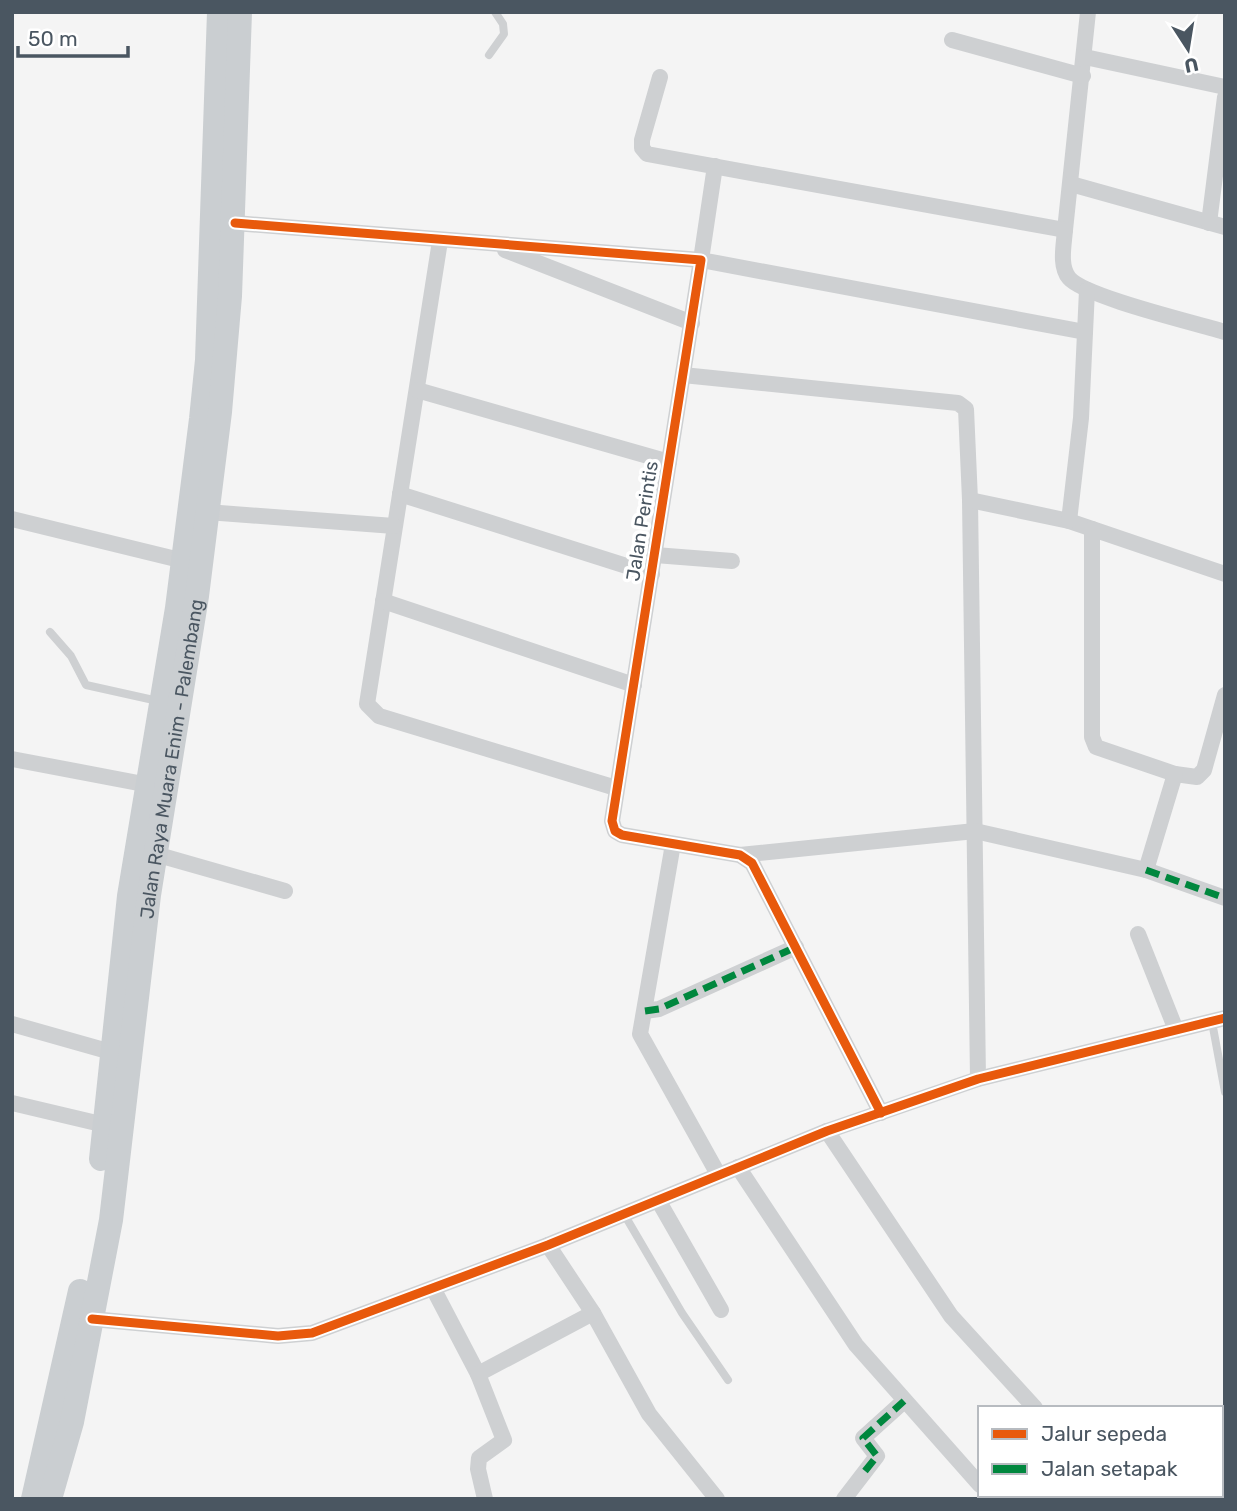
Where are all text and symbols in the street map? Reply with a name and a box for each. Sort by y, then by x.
scale bar [18,14,128,58]
north arrow [1153,14,1223,84]
text: 50 m [28,26,78,51]
text: U [1182,52,1201,78]
street label: Jalan Perintis [621,459,663,583]
street label: Jalan Raya Muara Enim - Palembang [135,597,208,920]
legend [978,1406,1223,1497]
text: Jalur sepeda [1041,1421,1167,1446]
text: Jalan setapak [1041,1456,1178,1481]

